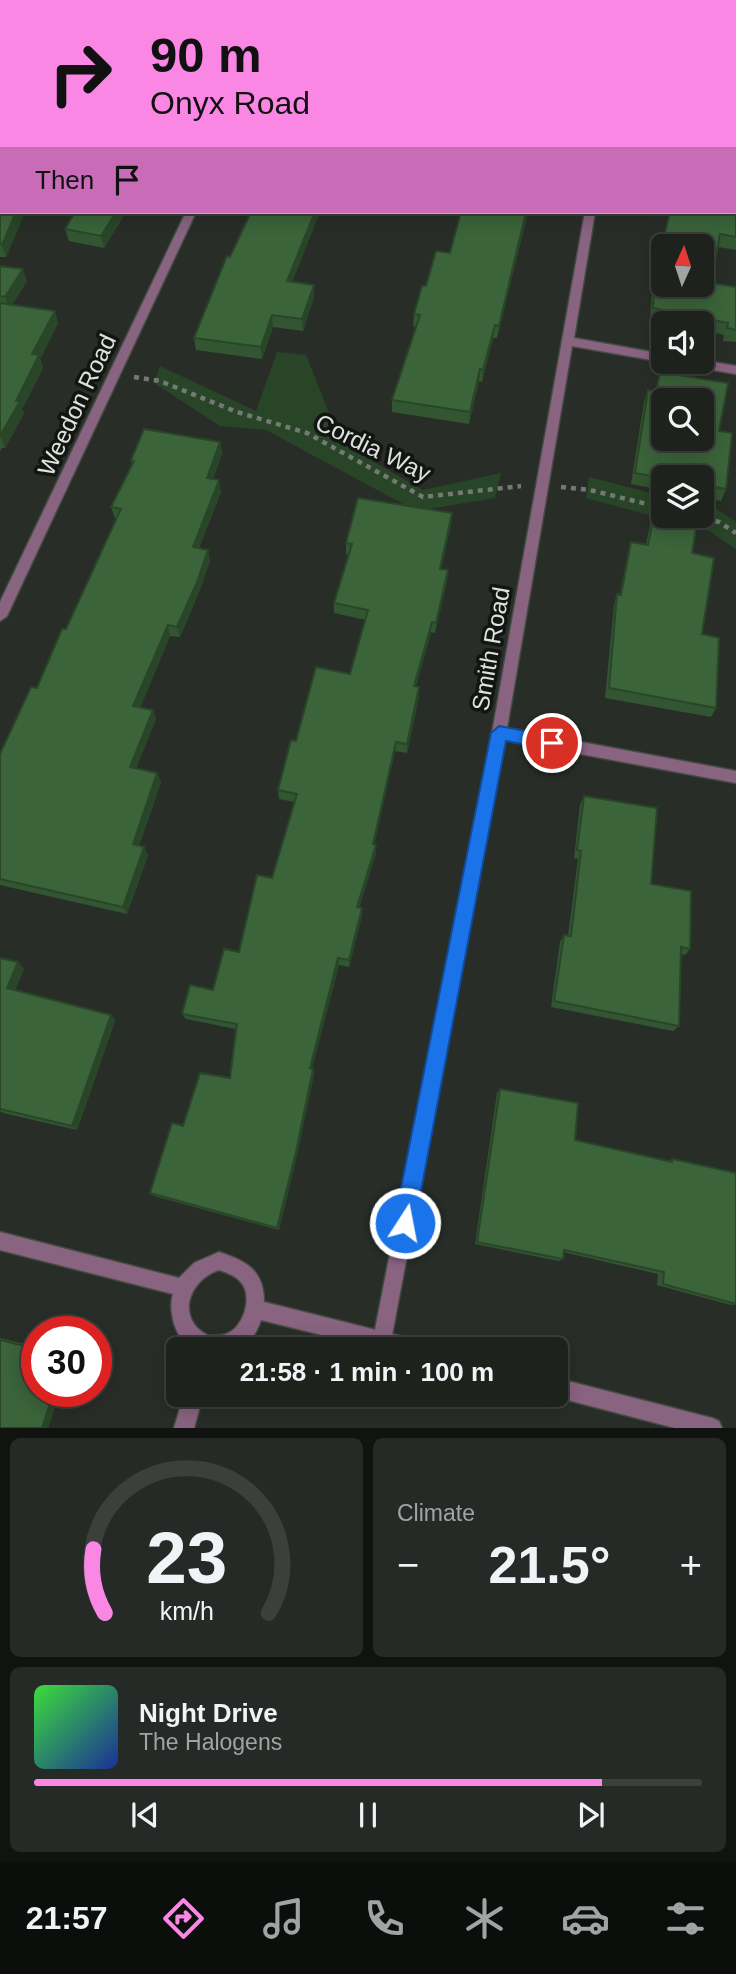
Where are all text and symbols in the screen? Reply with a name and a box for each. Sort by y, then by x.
icon: right [35,28,126,119]
text: 90 m [150,28,262,82]
text: Onyx Road [150,85,310,121]
icon: arrive [108,161,146,199]
text: Then [35,165,94,195]
north arrow [651,234,714,298]
map controls [651,234,714,528]
button: sound [651,311,714,374]
street label: Weedon Road [32,330,121,480]
button: search [651,388,714,451]
street label: Cordia Way [311,408,435,487]
button: layers [651,465,714,528]
street label: Smith Road [466,585,515,713]
pin [522,713,582,773]
icon: arrive [533,724,571,762]
position arrow [368,1186,442,1260]
speed limit sign: 30 [21,1316,112,1407]
text: 21:58 · 1 min · 100 m [240,1357,494,1387]
text: Climate [397,1500,475,1526]
text: 23 [146,1518,227,1599]
text: 21.5° [488,1536,611,1594]
text: − [397,1544,419,1586]
text: + [680,1544,702,1586]
text: km/h [159,1597,214,1625]
text: Night Drive [139,1698,278,1728]
text: The Halogens [139,1729,282,1755]
icon: previous [126,1796,164,1834]
icon: pause [349,1796,387,1834]
icon: next [572,1796,610,1834]
icon: directions [159,1894,208,1943]
icon: music [259,1894,308,1943]
icon: phone [360,1894,409,1943]
icon: climate [460,1894,509,1943]
icon: car [561,1894,610,1943]
icon: filters [661,1894,710,1943]
text: 21:57 [26,1900,108,1936]

